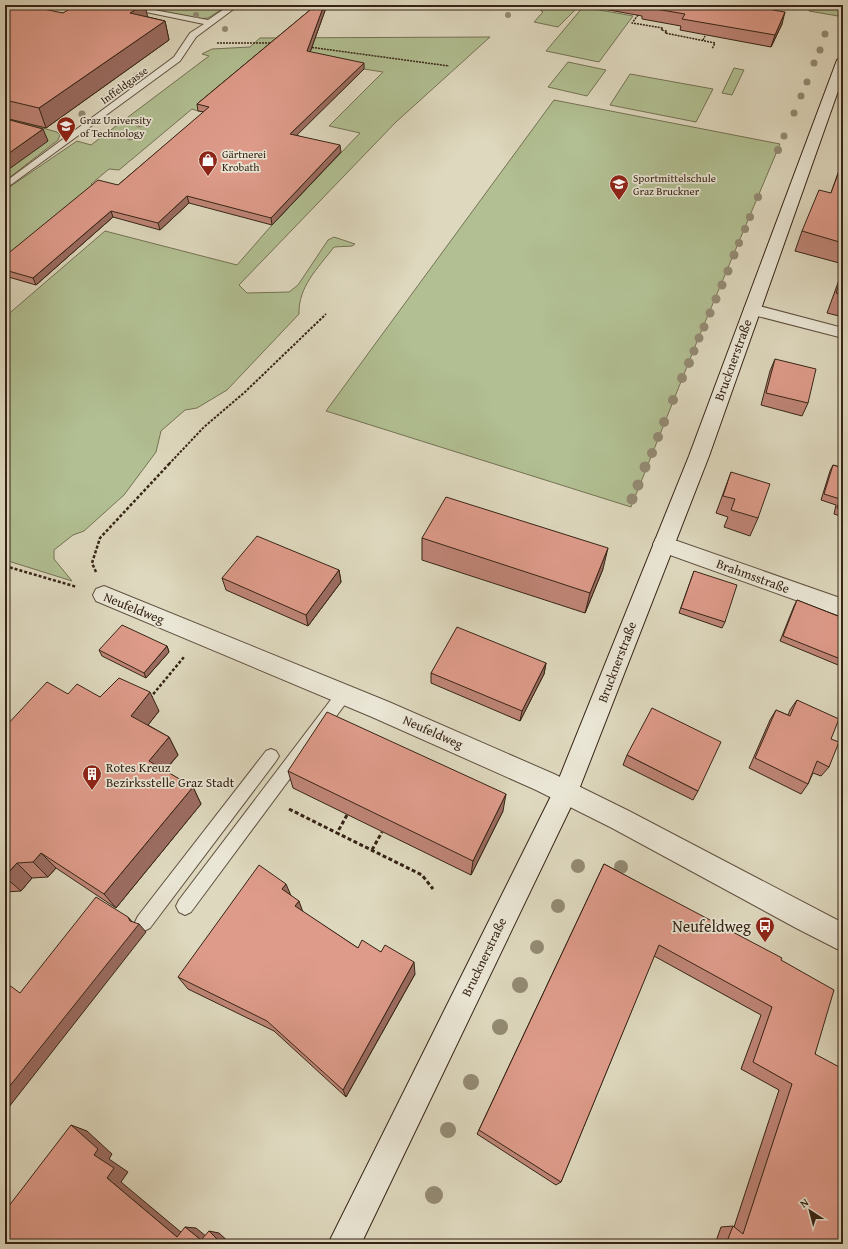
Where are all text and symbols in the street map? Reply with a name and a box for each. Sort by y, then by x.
street label: Inffeldgasse [97,62,151,108]
place label: Graz University of Technology [80,112,152,141]
school or university icon: Graz University of Technology [55,115,77,143]
place label: Gärtnerei Krobath [222,146,266,175]
shop icon: Gärtnerei Krobath [197,149,219,177]
place label: Sportmittelschule Graz Bruckner [633,170,716,199]
school or university icon: Sportmittelschule Graz Bruckner [608,173,630,201]
street label: Brucknerstraße [709,317,757,403]
street label: Brahmsstraße [714,554,792,598]
street label: Neufeldweg [101,587,168,629]
street label: Brucknerstraße [593,619,641,705]
street label: Neufeldweg [400,710,467,754]
place label: Rotes Kreuz Bezirksstelle Graz Stadt [106,758,235,792]
building icon: Rotes Kreuz Bezirksstelle Graz Stadt [81,763,103,791]
street label: Brucknerstraße [457,914,511,1000]
place label: Neufeldweg [672,914,751,938]
bus stop icon: Neufeldweg [754,915,776,943]
north arrow [790,1191,830,1231]
text: N [796,1194,812,1212]

